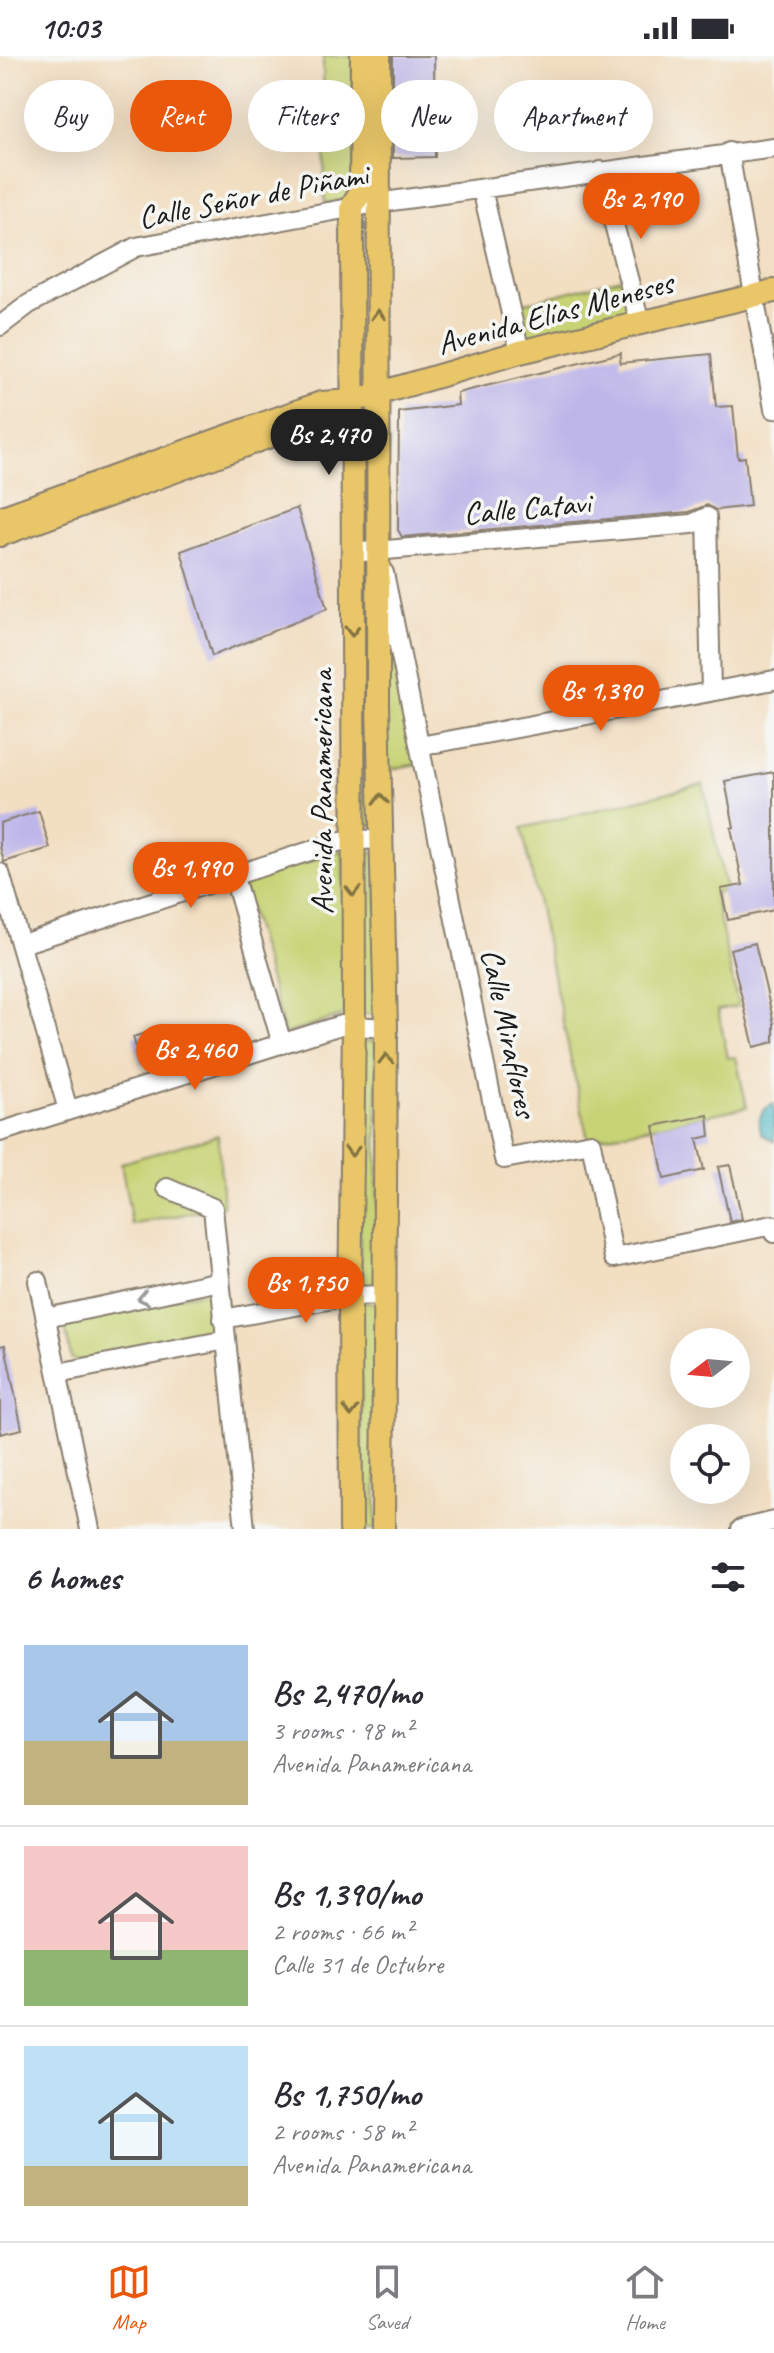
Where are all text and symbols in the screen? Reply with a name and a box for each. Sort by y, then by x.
text: 10:03 [40,9,100,47]
chip: Buy [24,80,114,152]
chip: Rent [130,80,232,152]
chip: Filters [248,80,365,152]
chip: New [381,80,478,152]
chip: Apartment [494,80,653,152]
street label: Calle Señor de Piñami [135,153,375,238]
pin: Bs 2,190 [558,173,724,241]
text: Bs 2,190 [601,182,681,215]
street label: Avenida Elías Meneses [433,261,680,364]
one-way arrow [369,308,387,321]
pin: Bs 2,470 [246,409,412,477]
text: Bs 2,470 [289,418,369,451]
street label: Calle Catavi [462,482,596,534]
one-way arrow [343,625,361,638]
pin: Bs 1,390 [518,665,684,733]
street label: Avenida Panamericana [301,667,342,914]
text: Bs 1,390 [561,674,641,707]
one-way arrow [373,792,390,805]
pin: Bs 1,990 [108,842,274,910]
text: Bs 1,990 [151,851,231,884]
one-way arrow [344,885,362,898]
street label: Calle Miraflores [471,945,547,1123]
pin: Bs 2,460 [112,1024,278,1092]
text: Bs 2,460 [154,1033,236,1066]
one-way arrow [377,1052,395,1065]
one-way arrow [344,1145,361,1158]
pin: Bs 1,750 [223,1257,389,1325]
text: Bs 1,750 [266,1266,346,1299]
one-way arrow [137,1289,151,1306]
north arrow [670,1328,750,1408]
map controls [670,1328,750,1504]
one-way arrow [342,1405,360,1418]
button: locate [670,1424,750,1504]
icon: filters [706,1555,750,1599]
text: 6 homes [24,1556,121,1599]
text: Bs 2,470/mo [272,1671,421,1714]
icon: home [88,1677,184,1773]
text: 3 rooms · 98 m² [272,1714,413,1747]
text: Avenida Panamericana [272,1747,471,1780]
text: Bs 1,390/mo [272,1872,421,1915]
icon: home [88,1878,184,1974]
text: 2 rooms · 66 m² [272,1915,413,1948]
text: Calle 31 de Octubre [272,1948,443,1981]
text: Bs 1,750/mo [272,2072,421,2115]
icon: home [88,2078,184,2174]
text: 2 rooms · 58 m² [272,2115,413,2148]
text: Avenida Panamericana [272,2148,471,2181]
tab: Map [107,2260,151,2336]
tab: Saved [365,2260,409,2336]
tab: Home [623,2260,667,2336]

